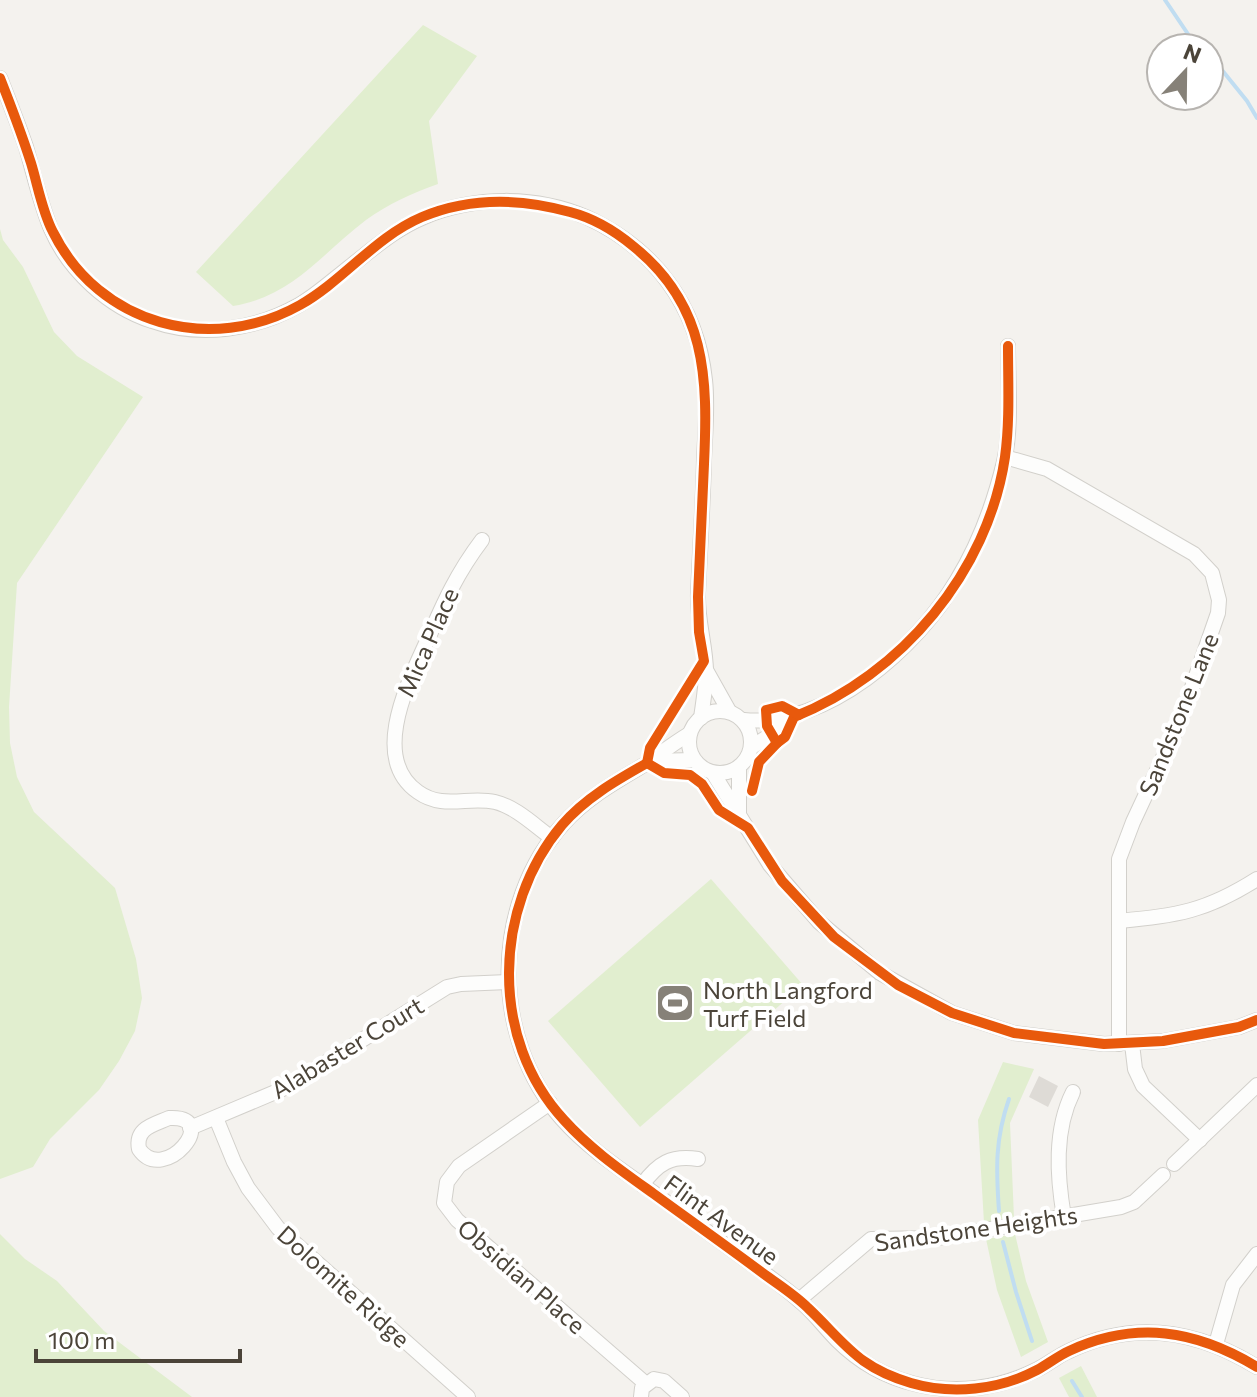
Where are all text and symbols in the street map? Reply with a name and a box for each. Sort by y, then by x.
north arrow [1145,32,1225,112]
text: N [1180,37,1205,69]
street label: Mica Place [390,583,464,701]
street label: Sandstone Lane [1132,628,1224,800]
place label: North Langford Turf Field [703,975,873,1032]
sports icon: North Langford Turf Field [654,982,696,1024]
street label: Alabaster Court [265,990,429,1104]
street label: Flint Avenue [659,1168,785,1270]
street label: Sandstone Heights [873,1199,1079,1257]
street label: Obsidian Place [452,1213,592,1339]
street label: Dolomite Ridge [272,1219,416,1353]
scale bar [36,1313,240,1363]
text: 100 m [48,1325,115,1354]

